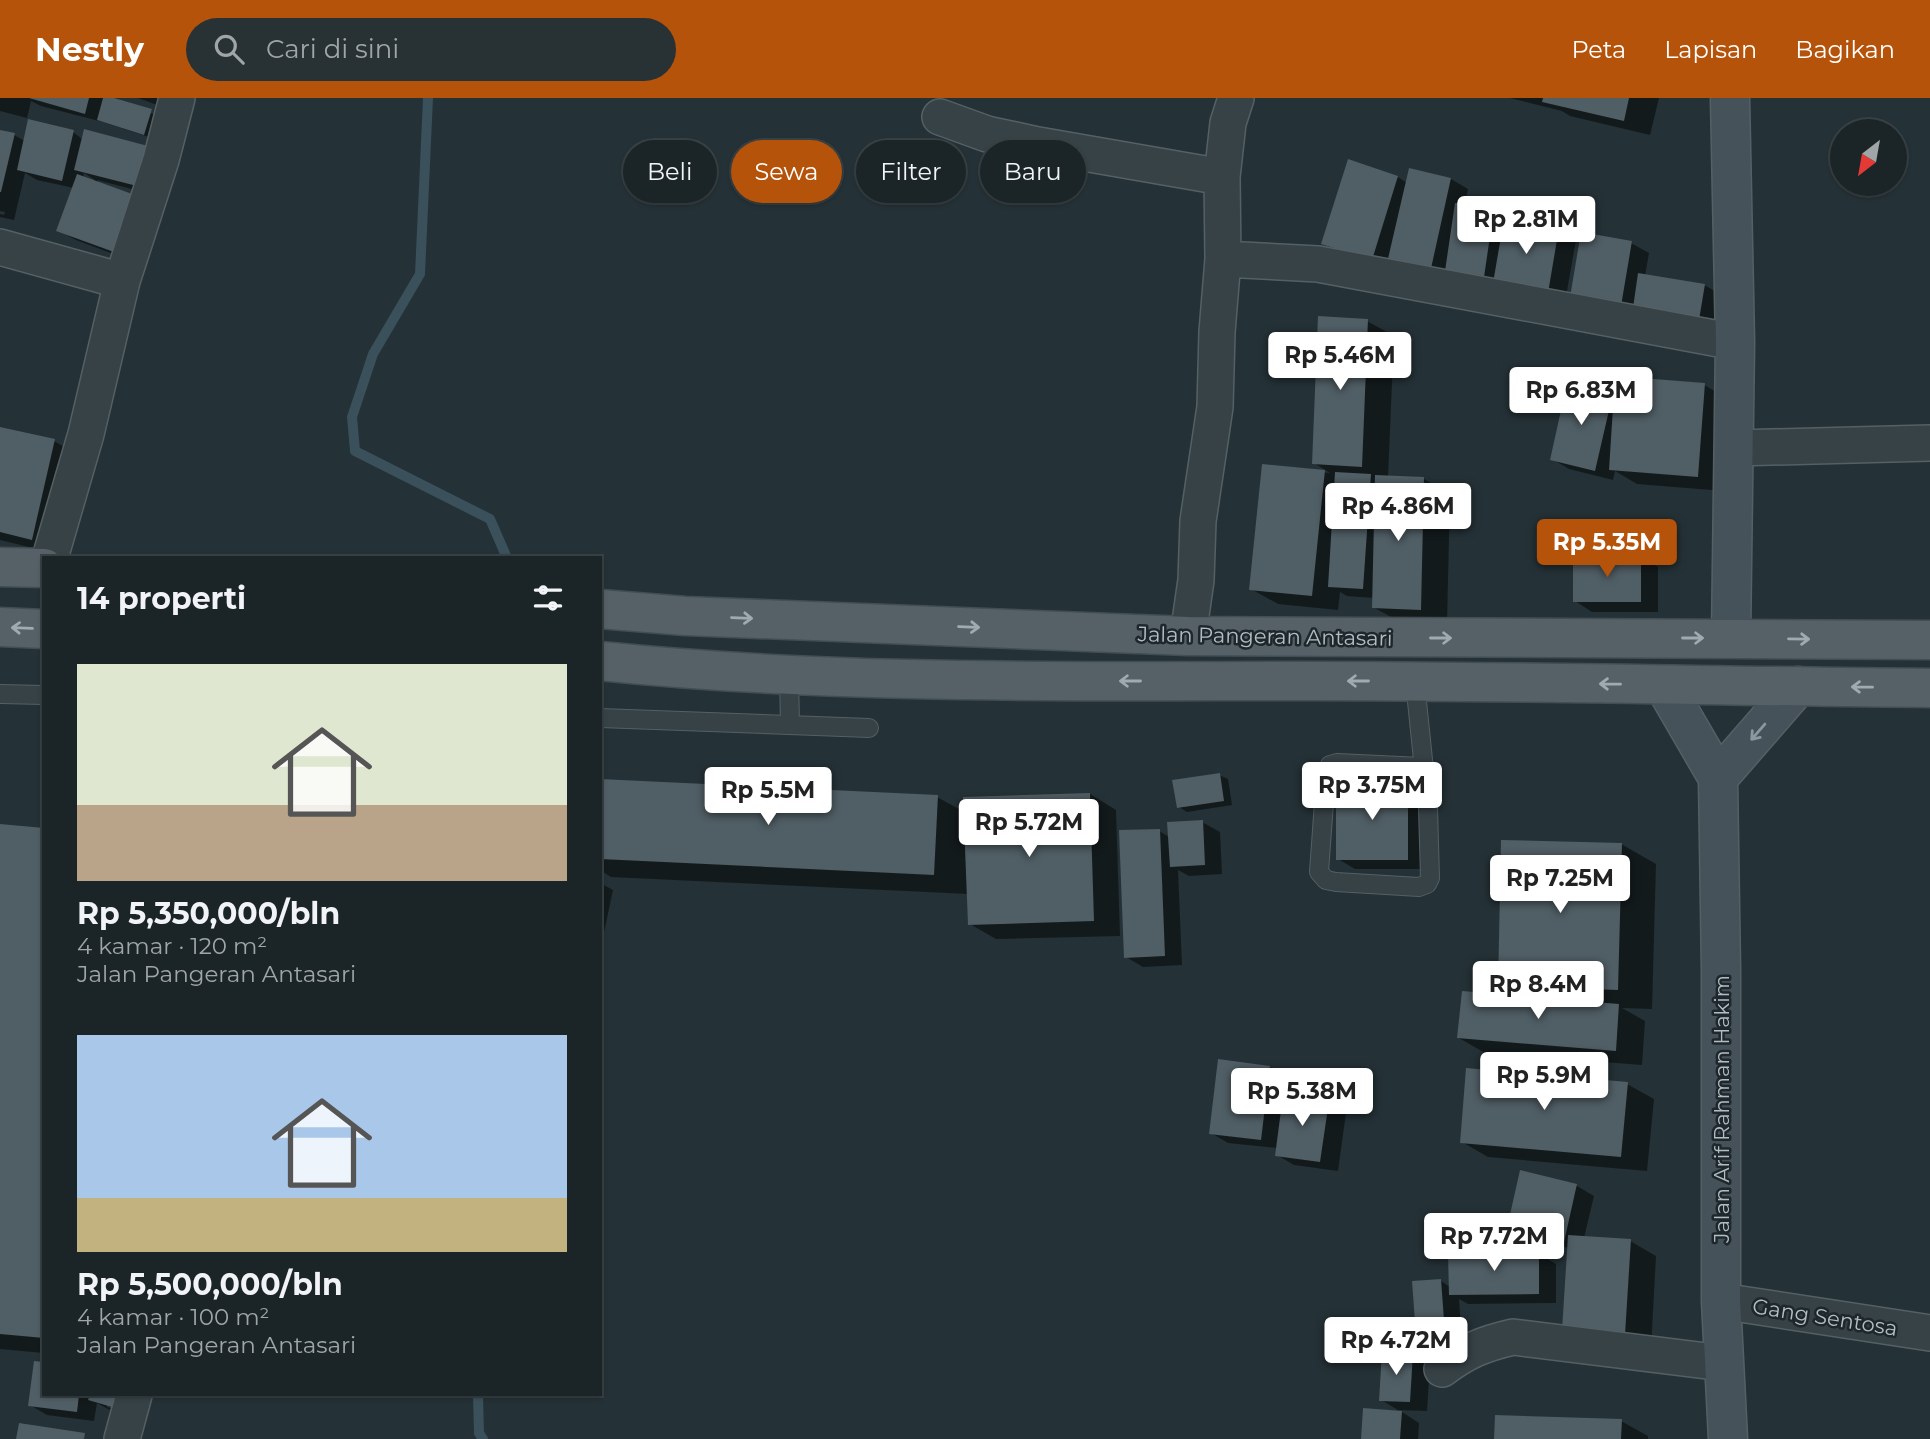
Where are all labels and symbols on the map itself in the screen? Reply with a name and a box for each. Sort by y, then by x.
north arrow [1830,119,1908,196]
pin: Rp 2.81M [1454,197,1598,256]
pin: Rp 5.46M [1268,332,1412,392]
pin: Rp 6.83M [1509,368,1653,427]
pin: Rp 4.86M [1326,484,1470,543]
pin: Rp 5.35M [1535,519,1679,579]
one-way arrow [730,612,753,625]
one-way arrow [11,621,34,634]
one-way arrow [957,621,980,634]
street label: Jalan Pangeran Antasari [1136,621,1393,651]
one-way arrow [1430,631,1453,645]
one-way arrow [1682,631,1705,645]
one-way arrow [1788,632,1811,646]
one-way arrow [1119,674,1142,688]
one-way arrow [1347,674,1370,688]
one-way arrow [1599,677,1622,691]
one-way arrow [1851,680,1874,694]
one-way arrow [1750,723,1766,741]
pin: Rp 3.75M [1300,762,1444,822]
pin: Rp 5.5M [703,768,833,827]
pin: Rp 5.72M [957,800,1101,859]
pin: Rp 7.25M [1488,856,1632,915]
pin: Rp 8.4M [1473,962,1603,1021]
street label: Jalan Arif Rahman Hakim [1709,975,1734,1244]
pin: Rp 5.9M [1479,1052,1609,1112]
pin: Rp 5.38M [1230,1068,1374,1128]
pin: Rp 7.72M [1422,1214,1566,1273]
street label: Gang Sentosa [1751,1293,1899,1341]
pin: Rp 4.72M [1324,1318,1468,1377]

